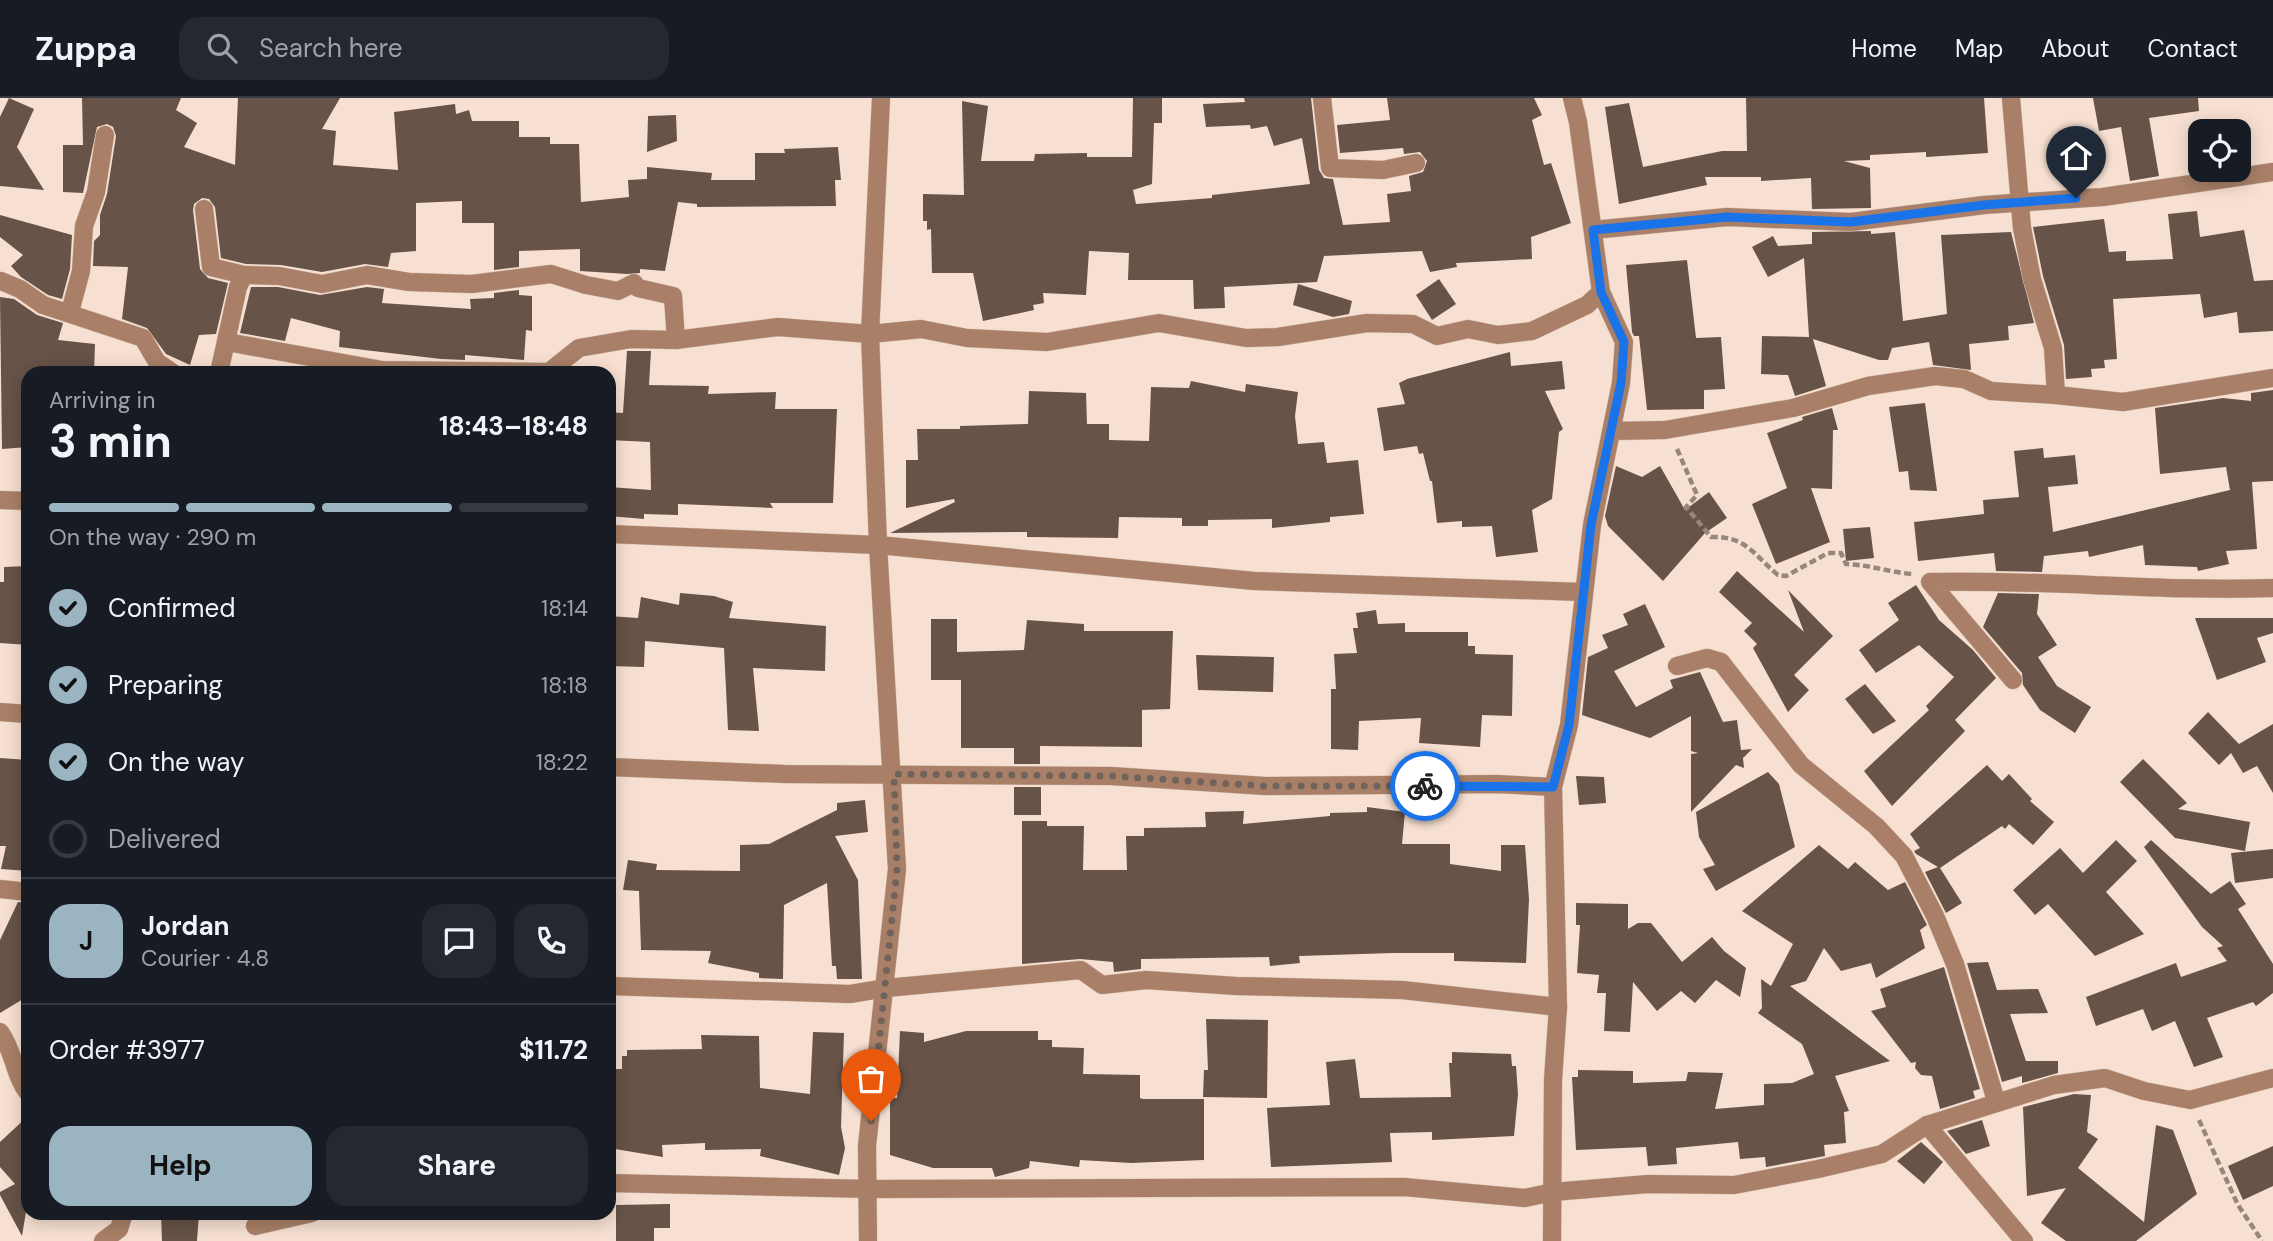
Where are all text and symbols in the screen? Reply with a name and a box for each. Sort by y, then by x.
search box [179,17,669,80]
text: Zuppa [35,27,137,70]
icon: search [203,29,241,67]
text: Search here [259,31,402,65]
text: Home [1851,33,1917,64]
text: Map [1955,33,2003,64]
text: About [2041,33,2110,64]
text: Contact [2148,33,2238,64]
map controls [2188,119,2251,182]
button: locate [2188,119,2251,182]
pin [2046,126,2106,198]
icon: home [2057,137,2095,175]
text: Arriving in [49,385,155,415]
text: 18:43–18:48 [439,409,588,443]
text: 3 min [49,411,172,471]
text: On the way · 290 m [49,522,256,552]
icon: check [49,589,87,627]
text: Confirmed [108,591,235,625]
text: 18:14 [541,593,588,623]
icon: check [49,666,87,704]
text: Preparing [108,668,223,702]
text: 18:18 [541,670,588,700]
icon: check [49,743,87,781]
text: On the way [108,745,244,779]
text: 18:22 [536,747,588,777]
courier [1390,751,1460,821]
icon: bike [1406,767,1444,805]
text: Delivered [108,822,221,856]
button: chat [422,904,496,978]
button: phone [514,904,588,978]
text: Jordan [141,909,230,943]
text: J [79,924,93,958]
text: Courier · 4.8 [141,943,269,973]
text: Order #3977 [49,1033,205,1067]
text: $11.72 [519,1033,588,1067]
pin [841,1049,901,1121]
icon: bag [852,1060,890,1098]
button: Help [49,1126,312,1206]
button: Share [326,1126,588,1206]

